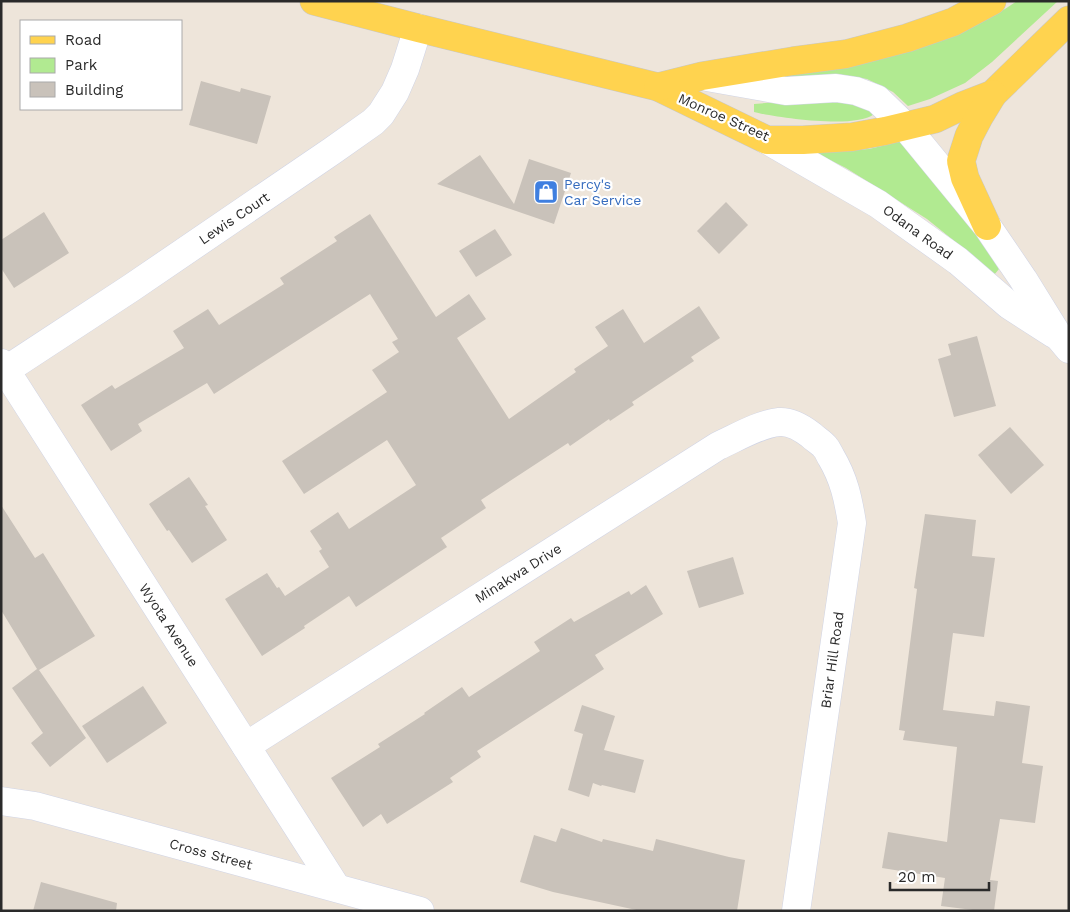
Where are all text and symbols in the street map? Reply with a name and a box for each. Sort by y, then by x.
legend [20,20,182,110]
text: Road [65,31,102,49]
text: Park [65,56,98,74]
text: Building [65,81,123,99]
street label: Monroe Street [676,90,772,144]
place label: Percy's Car Service [564,176,641,208]
shop icon: Percy's Car Service [533,179,559,205]
street label: Lewis Court [196,189,272,247]
street label: Odana Road [880,201,956,263]
street label: Minakwa Drive [472,540,564,606]
street label: Wyota Avenue [136,580,202,670]
street label: Briar Hill Road [817,611,847,709]
street label: Cross Street [168,835,254,873]
scale bar [890,860,989,892]
text: 20 m [898,868,936,886]

